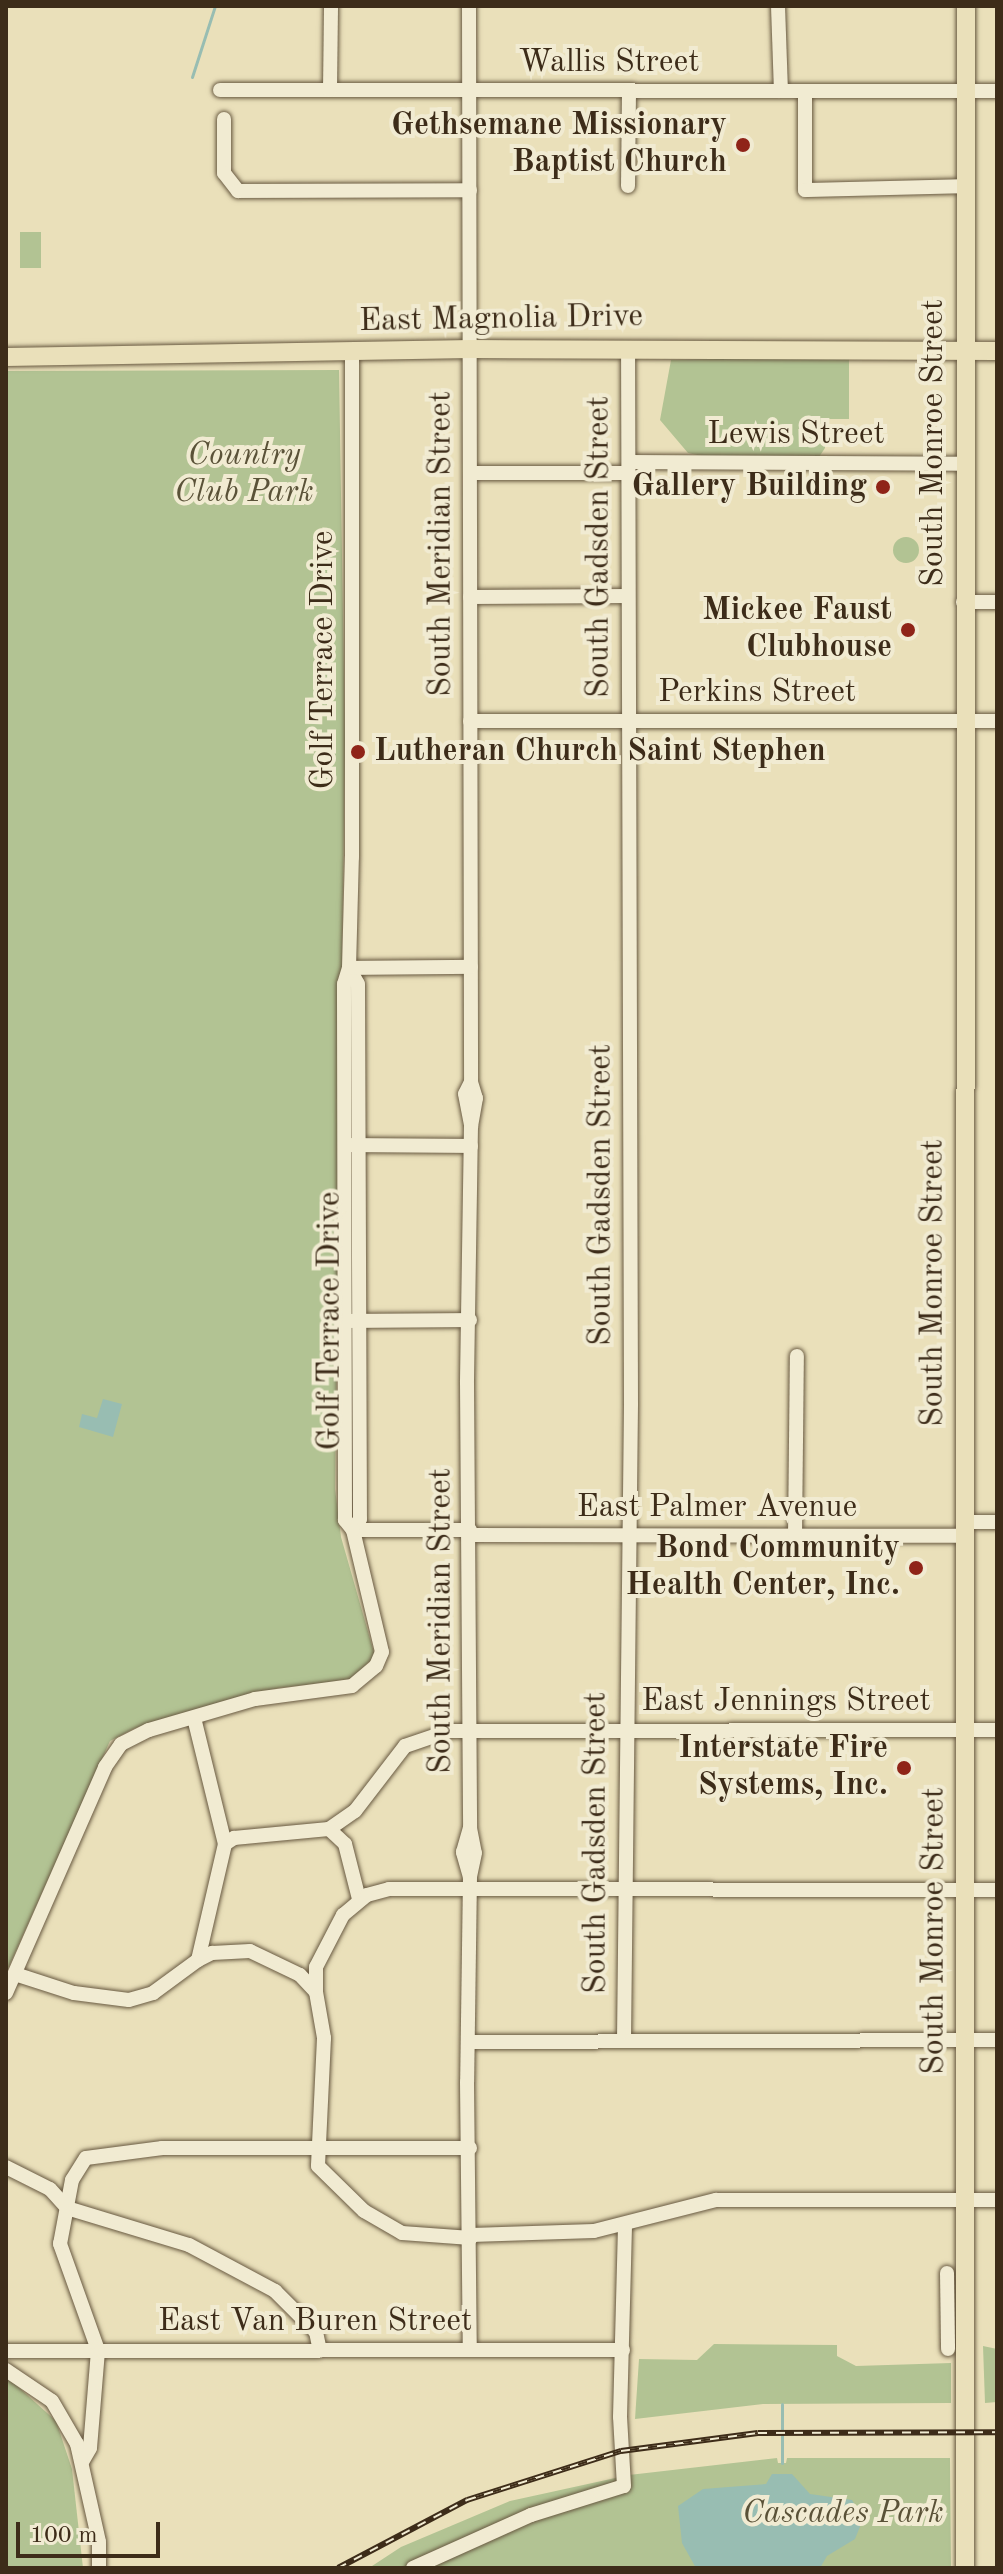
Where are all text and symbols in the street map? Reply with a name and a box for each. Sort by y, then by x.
street label: Wallis Street [519,44,699,82]
place label: Gethsemane Missionary Baptist Church [391,108,727,183]
marker: Gethsemane Missionary Baptist Church [734,136,752,154]
street label: East Magnolia Drive [359,298,643,342]
street label: South Monroe Street [915,299,953,587]
street label: South Meridian Street [423,391,461,697]
street label: South Gadsden Street [581,396,619,698]
street label: Lewis Street [707,416,885,454]
park label: Country Club Park [174,438,314,513]
place label: Gallery Building [631,468,867,506]
marker: Gallery Building [874,478,892,496]
street label: Golf Terrace Drive [305,530,343,790]
place label: Mickee Faust Clubhouse [702,593,892,668]
marker: Mickee Faust Clubhouse [899,621,917,639]
street label: Perkins Street [658,674,856,712]
place label: Lutheran Church Saint Stephen [374,733,826,771]
marker: Lutheran Church Saint Stephen [349,743,367,761]
street label: South Gadsden Street [583,1044,621,1346]
street label: South Monroe Street [915,1139,953,1427]
street label: Golf Terrace Drive [312,1191,350,1451]
street label: South Meridian Street [423,1468,461,1774]
street label: East Palmer Avenue [577,1489,857,1527]
place label: Bond Community Health Center, Inc. [626,1531,900,1606]
marker: Bond Community Health Center, Inc. [907,1559,925,1577]
street label: East Jennings Street [641,1683,931,1721]
street label: South Gadsden Street [578,1692,616,1994]
place label: Interstate Fire Systems, Inc. [678,1731,888,1806]
marker: Interstate Fire Systems, Inc. [895,1759,913,1777]
street label: South Monroe Street [916,1787,954,2075]
street label: East Van Buren Street [158,2303,472,2341]
park label: Cascades Park [742,2495,944,2533]
scale bar [20,2506,164,2556]
text: 100 m [30,2524,98,2548]

